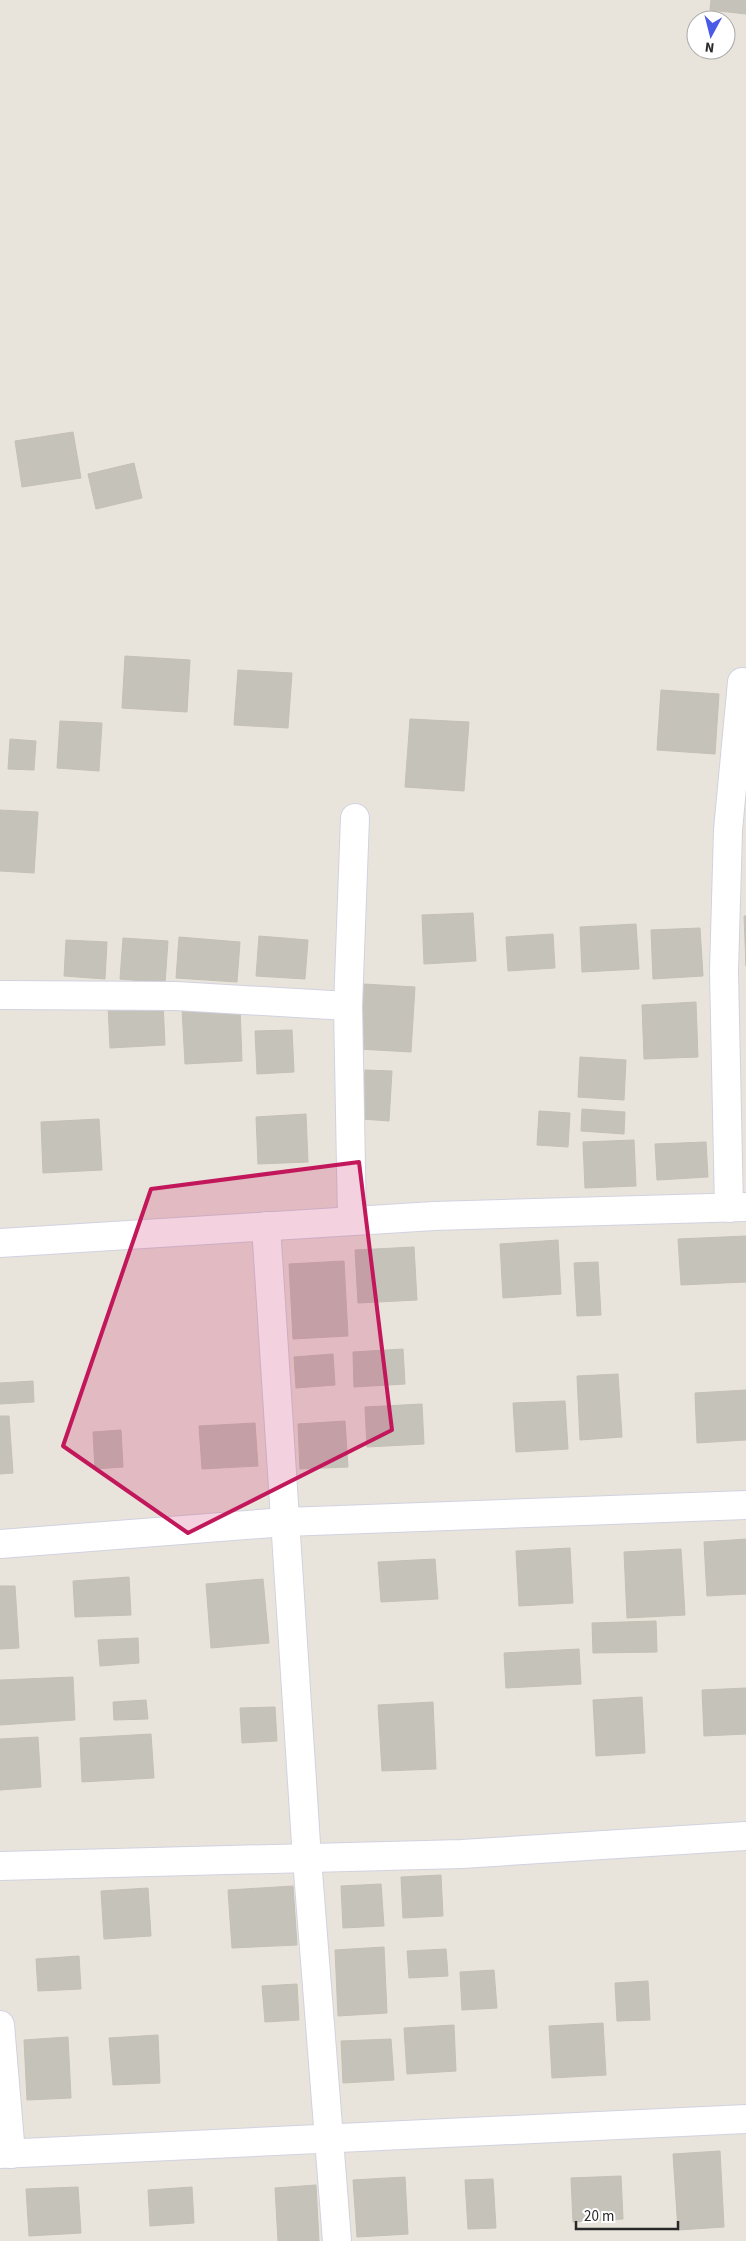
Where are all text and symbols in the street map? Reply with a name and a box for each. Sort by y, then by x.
north arrow [686,10,736,60]
text: N [704,36,715,57]
scale bar [576,2198,678,2230]
text: 20 m [584,2206,614,2227]

